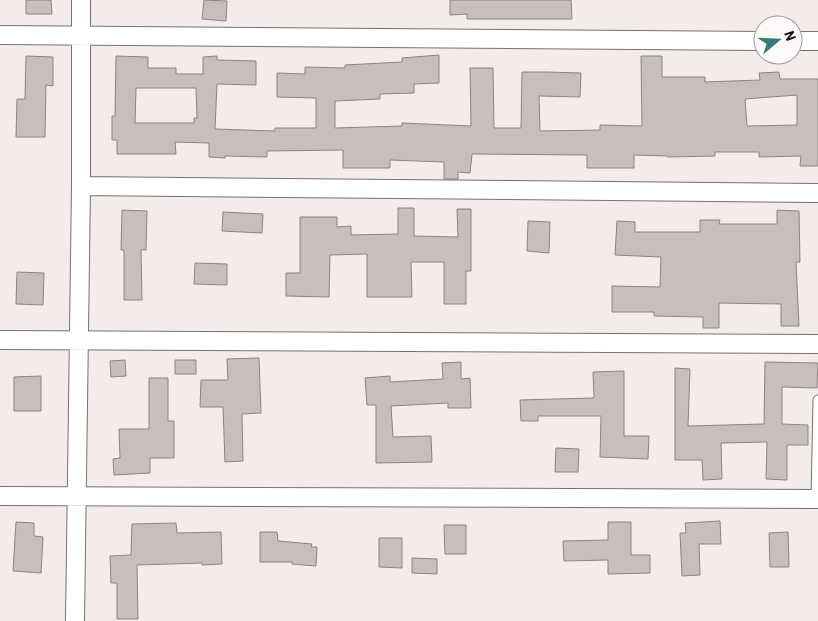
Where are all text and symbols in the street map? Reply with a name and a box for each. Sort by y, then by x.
north arrow [753,15,803,65]
text: N [781,28,800,43]

